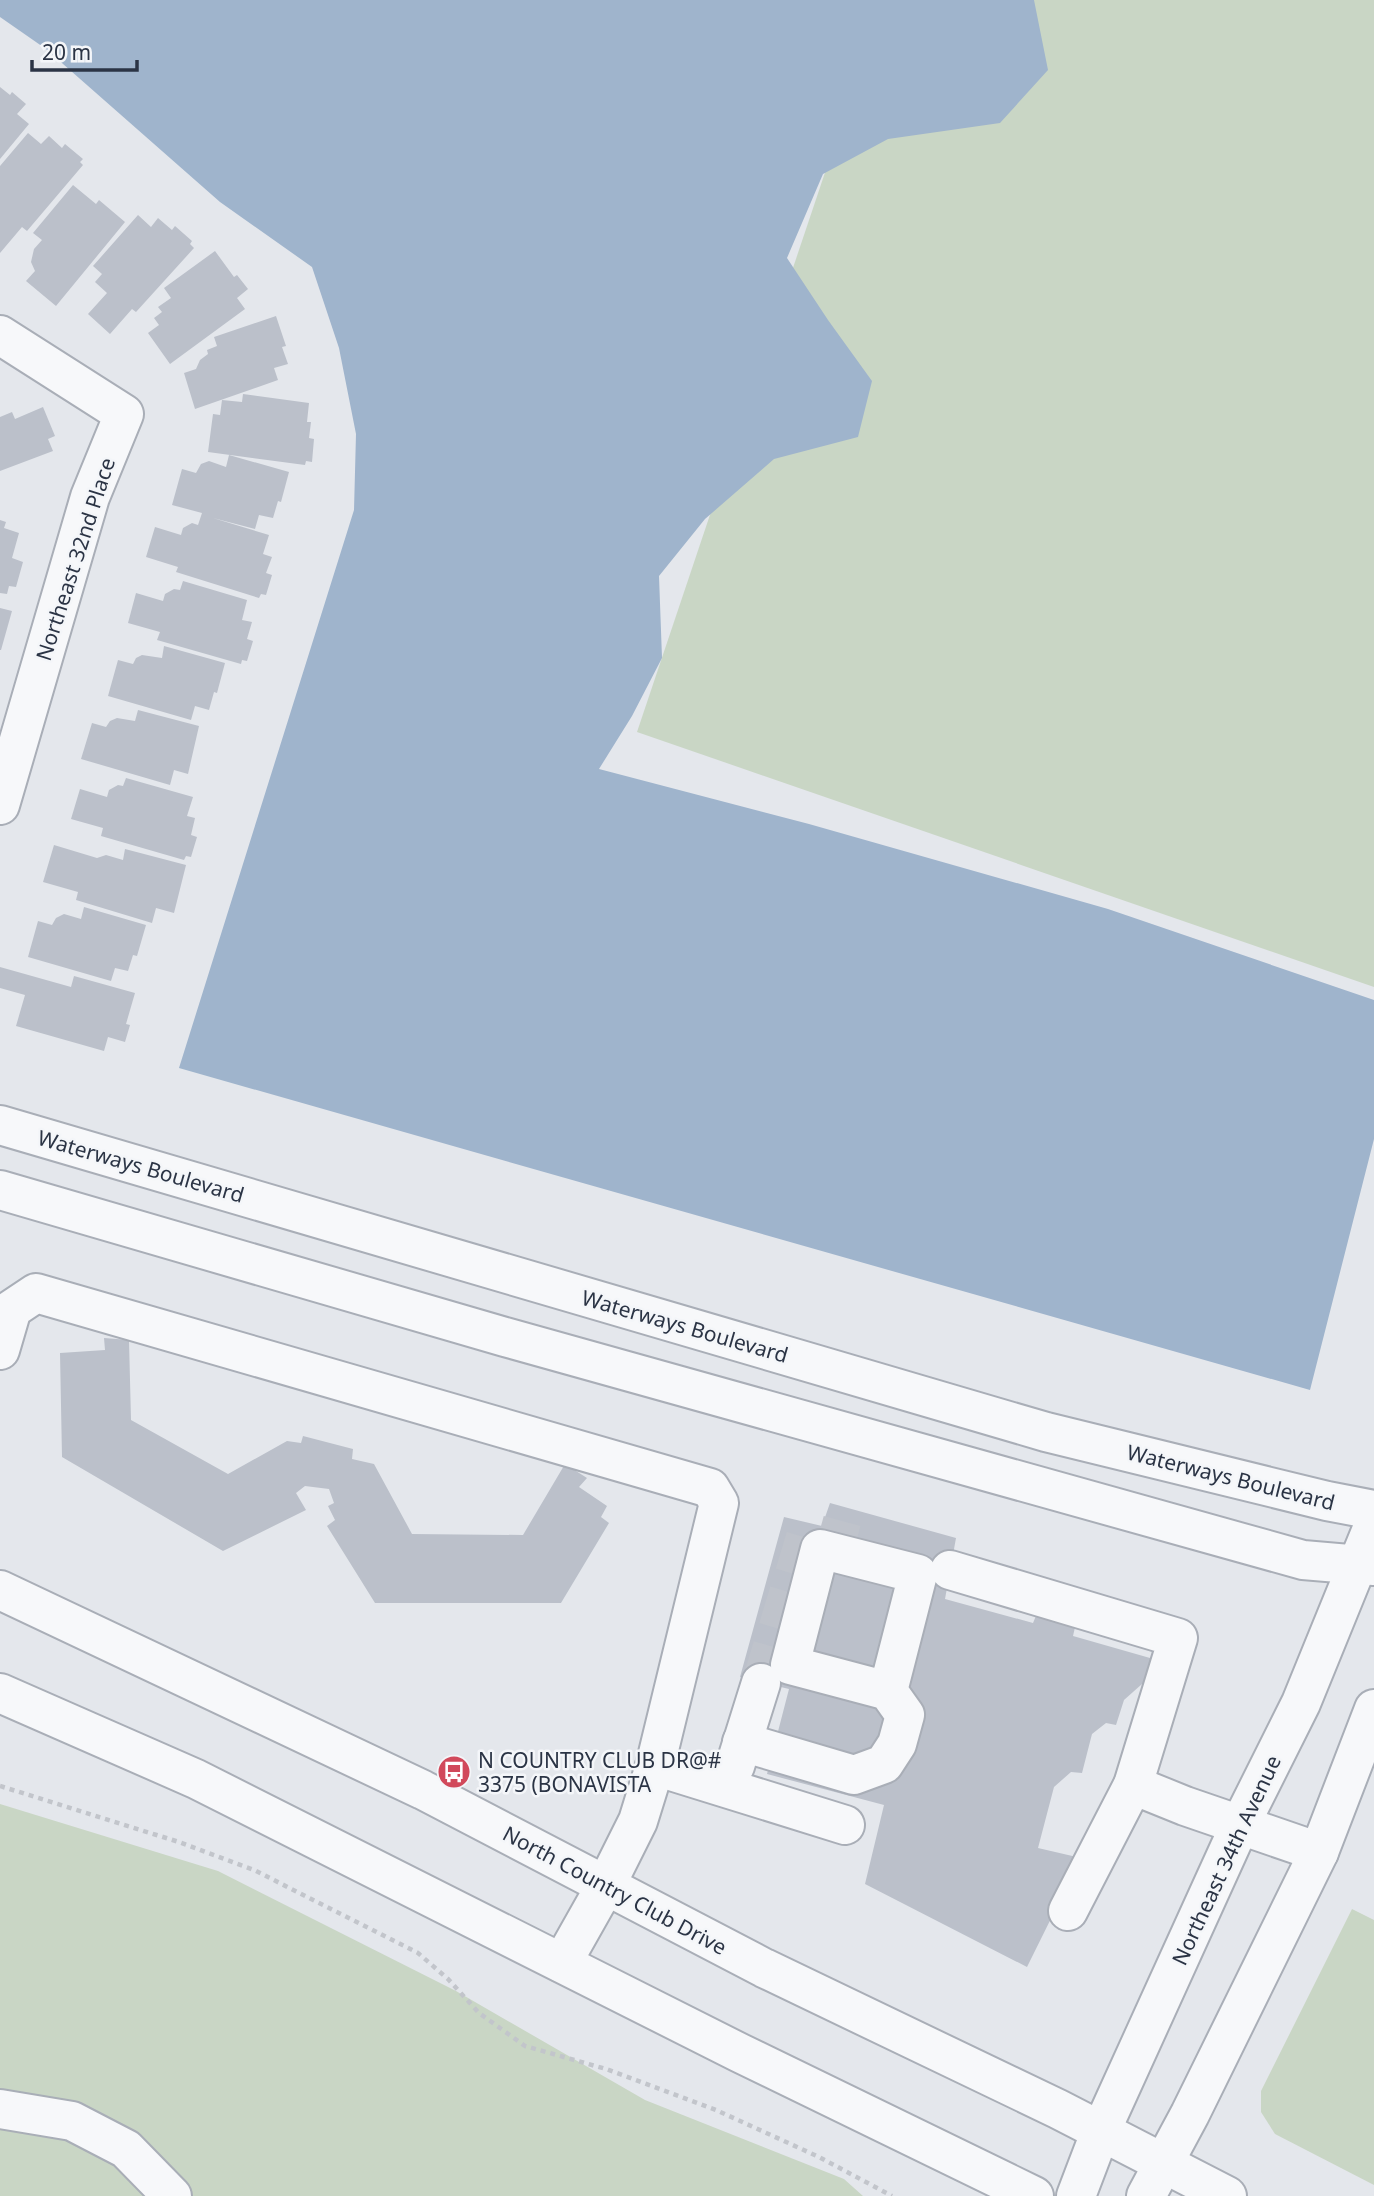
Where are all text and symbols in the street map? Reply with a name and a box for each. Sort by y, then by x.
scale bar [32,28,136,72]
text: 20 m [42,38,91,66]
street label: Northeast 32nd Place [29,454,121,664]
street label: Waterways Boulevard [35,1123,247,1209]
street label: Waterways Boulevard [579,1283,791,1369]
street label: Waterways Boulevard [1124,1438,1338,1516]
place label: N COUNTRY CLUB DR@# 3375 (BONAVISTA [478,1746,722,1798]
street label: Northeast 34th Avenue [1165,1751,1287,1969]
bus stop icon: N COUNTRY CLUB DR@# 3375 (BONAVISTA [435,1753,473,1791]
street label: North Country Club Drive [498,1819,732,1961]

